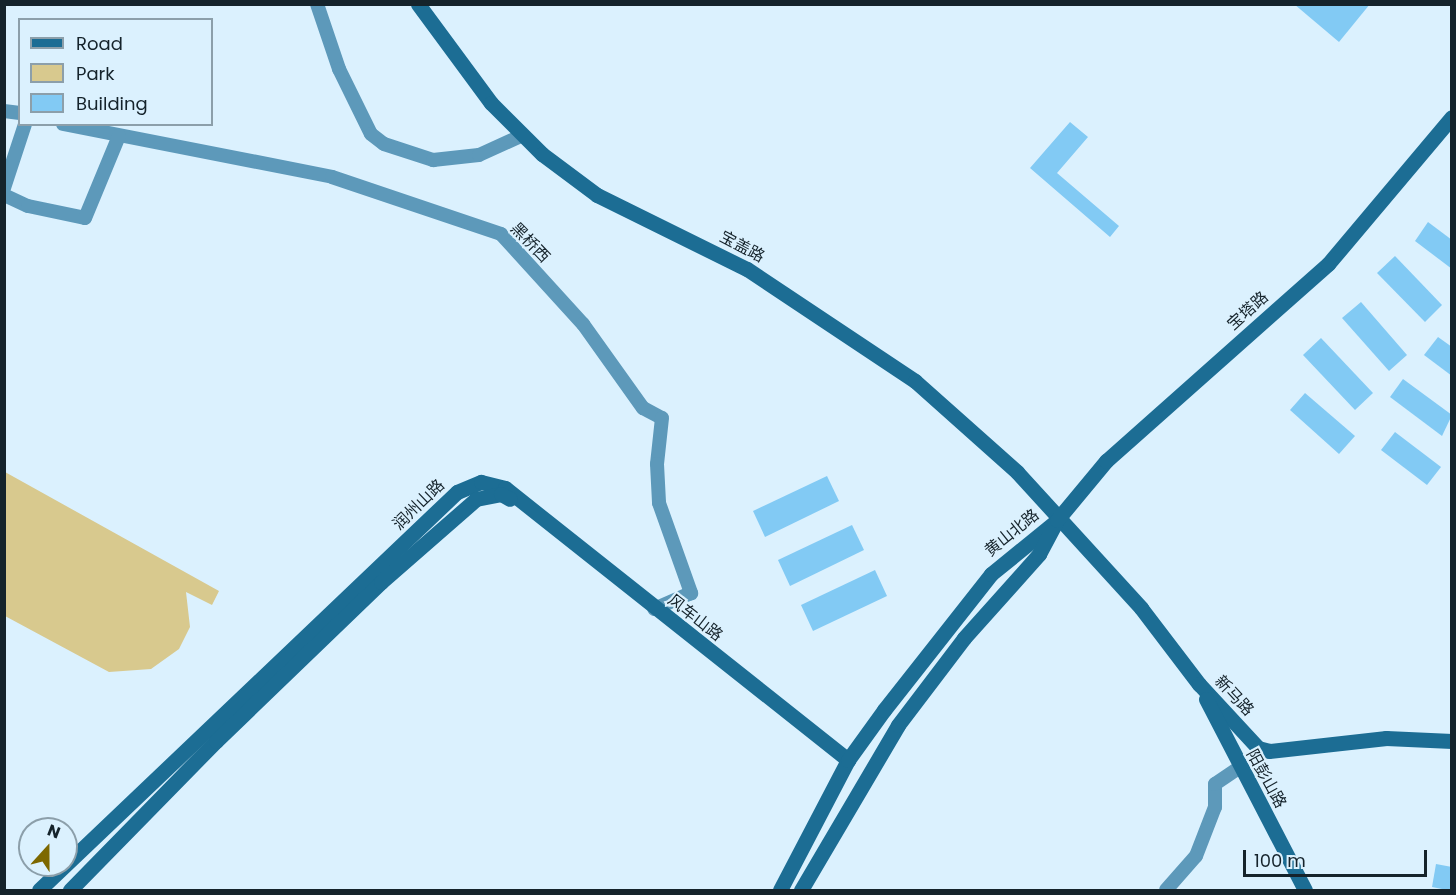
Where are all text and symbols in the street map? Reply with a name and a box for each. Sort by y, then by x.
legend [18,18,213,126]
text: Road [76,31,123,56]
text: Park [76,61,115,86]
text: Building [76,91,148,116]
street label: 黑桥西 [506,219,554,267]
street label: 宝盖路 [716,227,768,267]
street label: 宝塔路 [1224,288,1272,334]
street label: 润州山路 [389,476,449,534]
street label: 黄山北路 [981,505,1043,561]
street label: 风车山路 [664,591,726,645]
street label: 新马路 [1211,672,1257,720]
street label: 阳彭山路 [1242,746,1290,812]
north arrow [18,817,78,877]
text: N [44,819,64,844]
scale bar [1246,838,1430,876]
text: 100 m [1254,848,1306,873]

